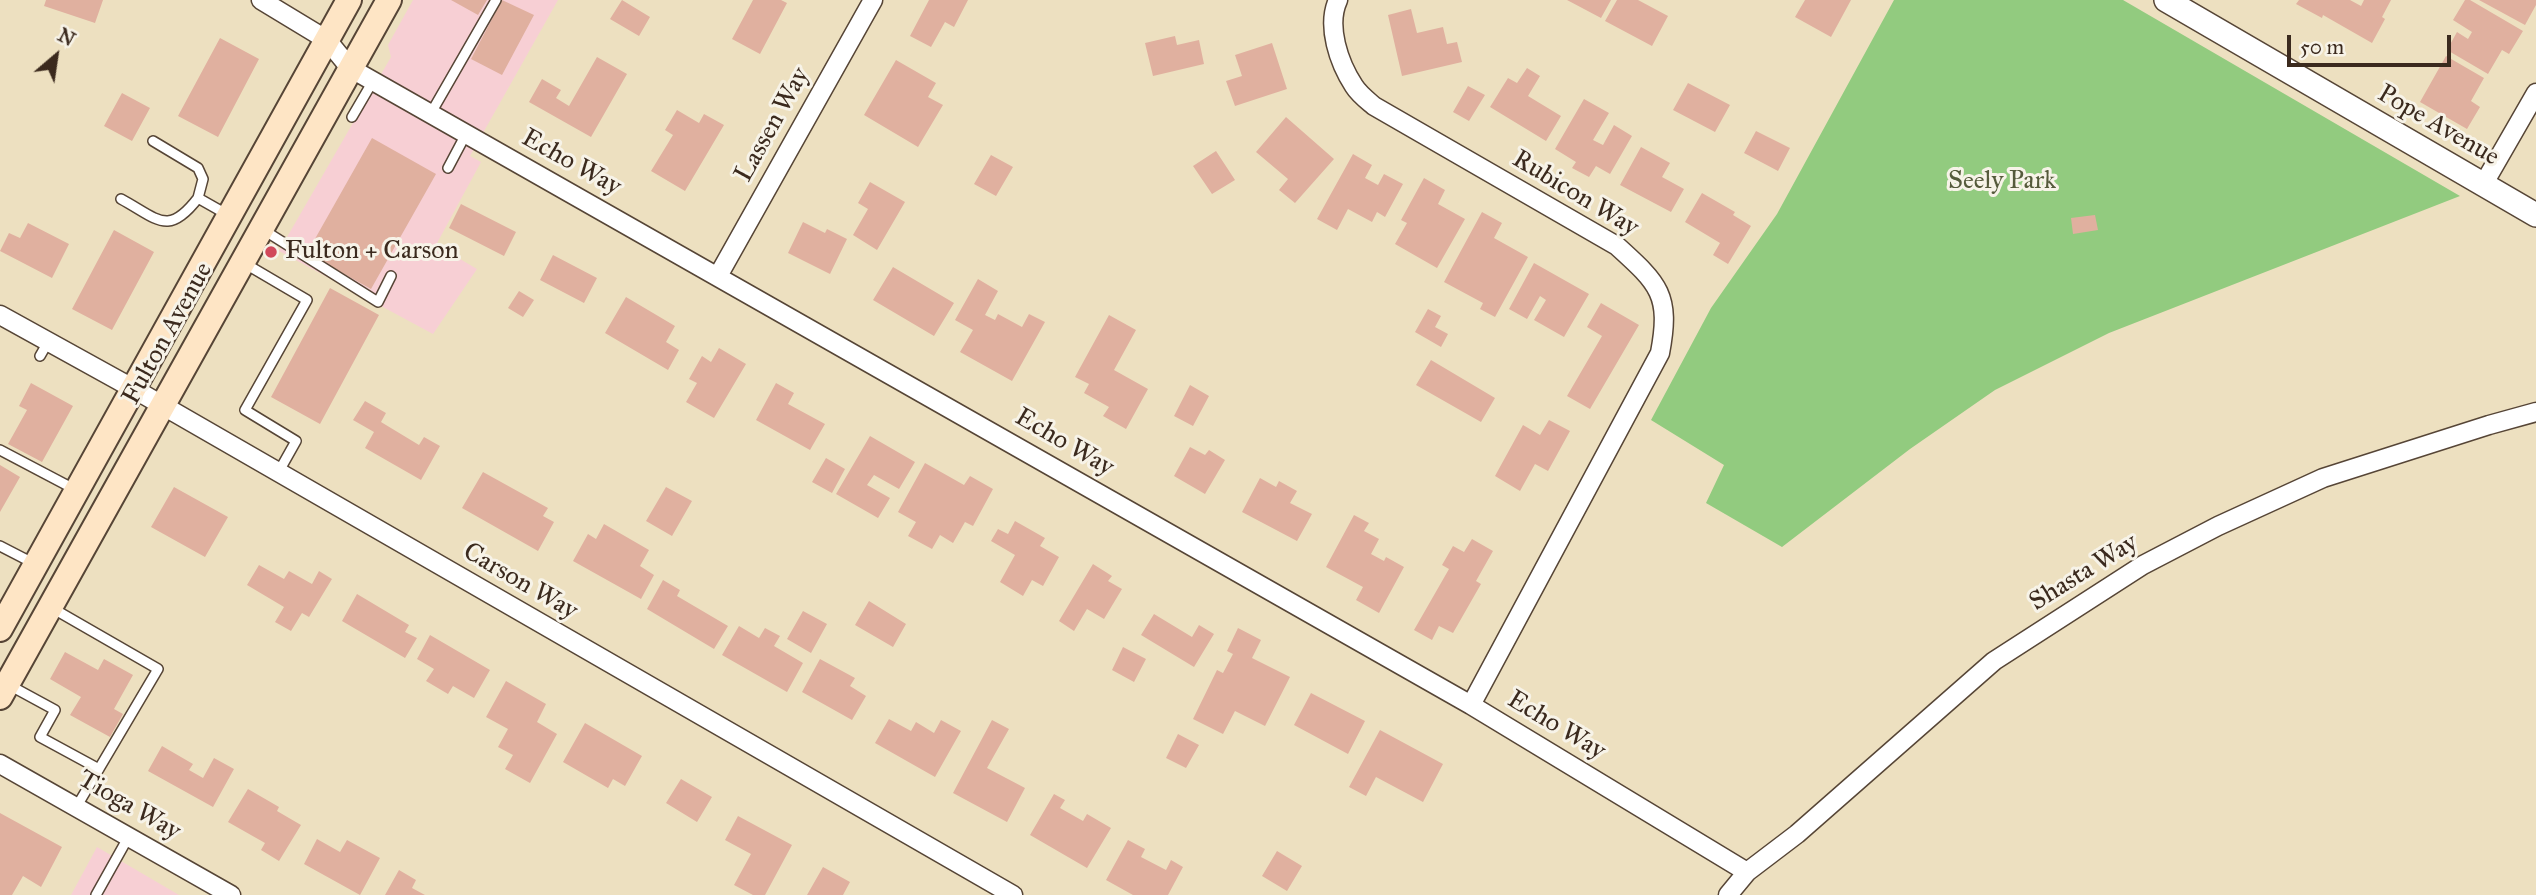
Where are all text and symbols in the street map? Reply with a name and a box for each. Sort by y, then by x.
north arrow [21,21,91,91]
scale bar [2291,21,2456,65]
text: N [54,23,79,51]
text: 50 m [2300,34,2344,60]
street label: Lassen Way [729,62,817,188]
street label: Pope Avenue [2372,79,2504,173]
street label: Echo Way [516,123,626,203]
street label: Rubicon Way [1506,144,1644,244]
park label: Seely Park [1948,166,2056,198]
place label: Fulton + Carson [285,236,459,268]
marker: Fulton + Carson [263,244,279,260]
street label: Fulton Avenue [116,257,220,411]
street label: Echo Way [1009,402,1119,484]
street label: Shasta Way [2024,527,2144,619]
street label: Carson Way [457,537,583,627]
street label: Echo Way [1501,685,1611,767]
street label: Tioga Way [72,764,186,848]

